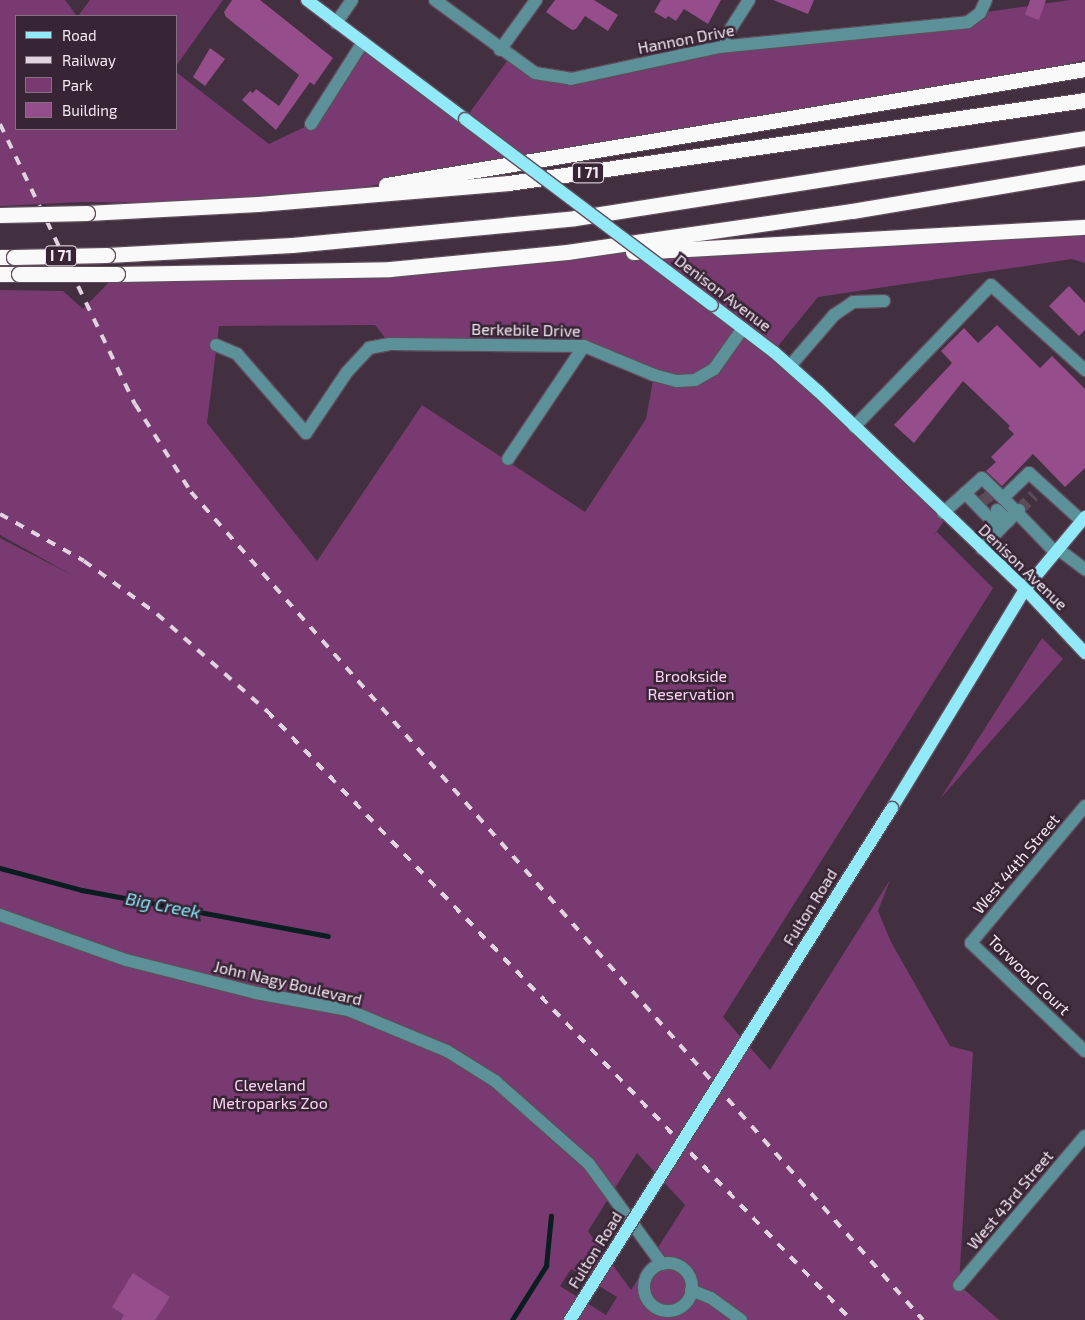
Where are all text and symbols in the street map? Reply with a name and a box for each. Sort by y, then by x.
legend [15,15,178,130]
street label: Hannon Drive [636,20,736,58]
text: Road [62,26,97,44]
text: Railway [62,51,116,69]
text: Park [62,76,93,94]
text: Building [62,101,117,119]
road number: I 71 [572,160,604,186]
road number: I 71 [45,244,77,268]
street label: Denison Avenue [671,250,775,336]
street label: Berkebile Drive [471,319,581,341]
street label: Denison Avenue [975,520,1071,614]
park label: Brookside Reservation [647,666,735,704]
street label: West 44th Street [969,810,1063,918]
street label: Fulton Road [779,865,841,949]
water label: Big Creek [124,887,202,923]
street label: Torwood Court [984,931,1074,1019]
street label: John Nagy Boulevard [212,957,364,1009]
park label: Cleveland Metroparks Zoo [212,1075,328,1113]
street label: West 43rd Street [963,1147,1057,1253]
street label: Fulton Road [564,1208,626,1292]

